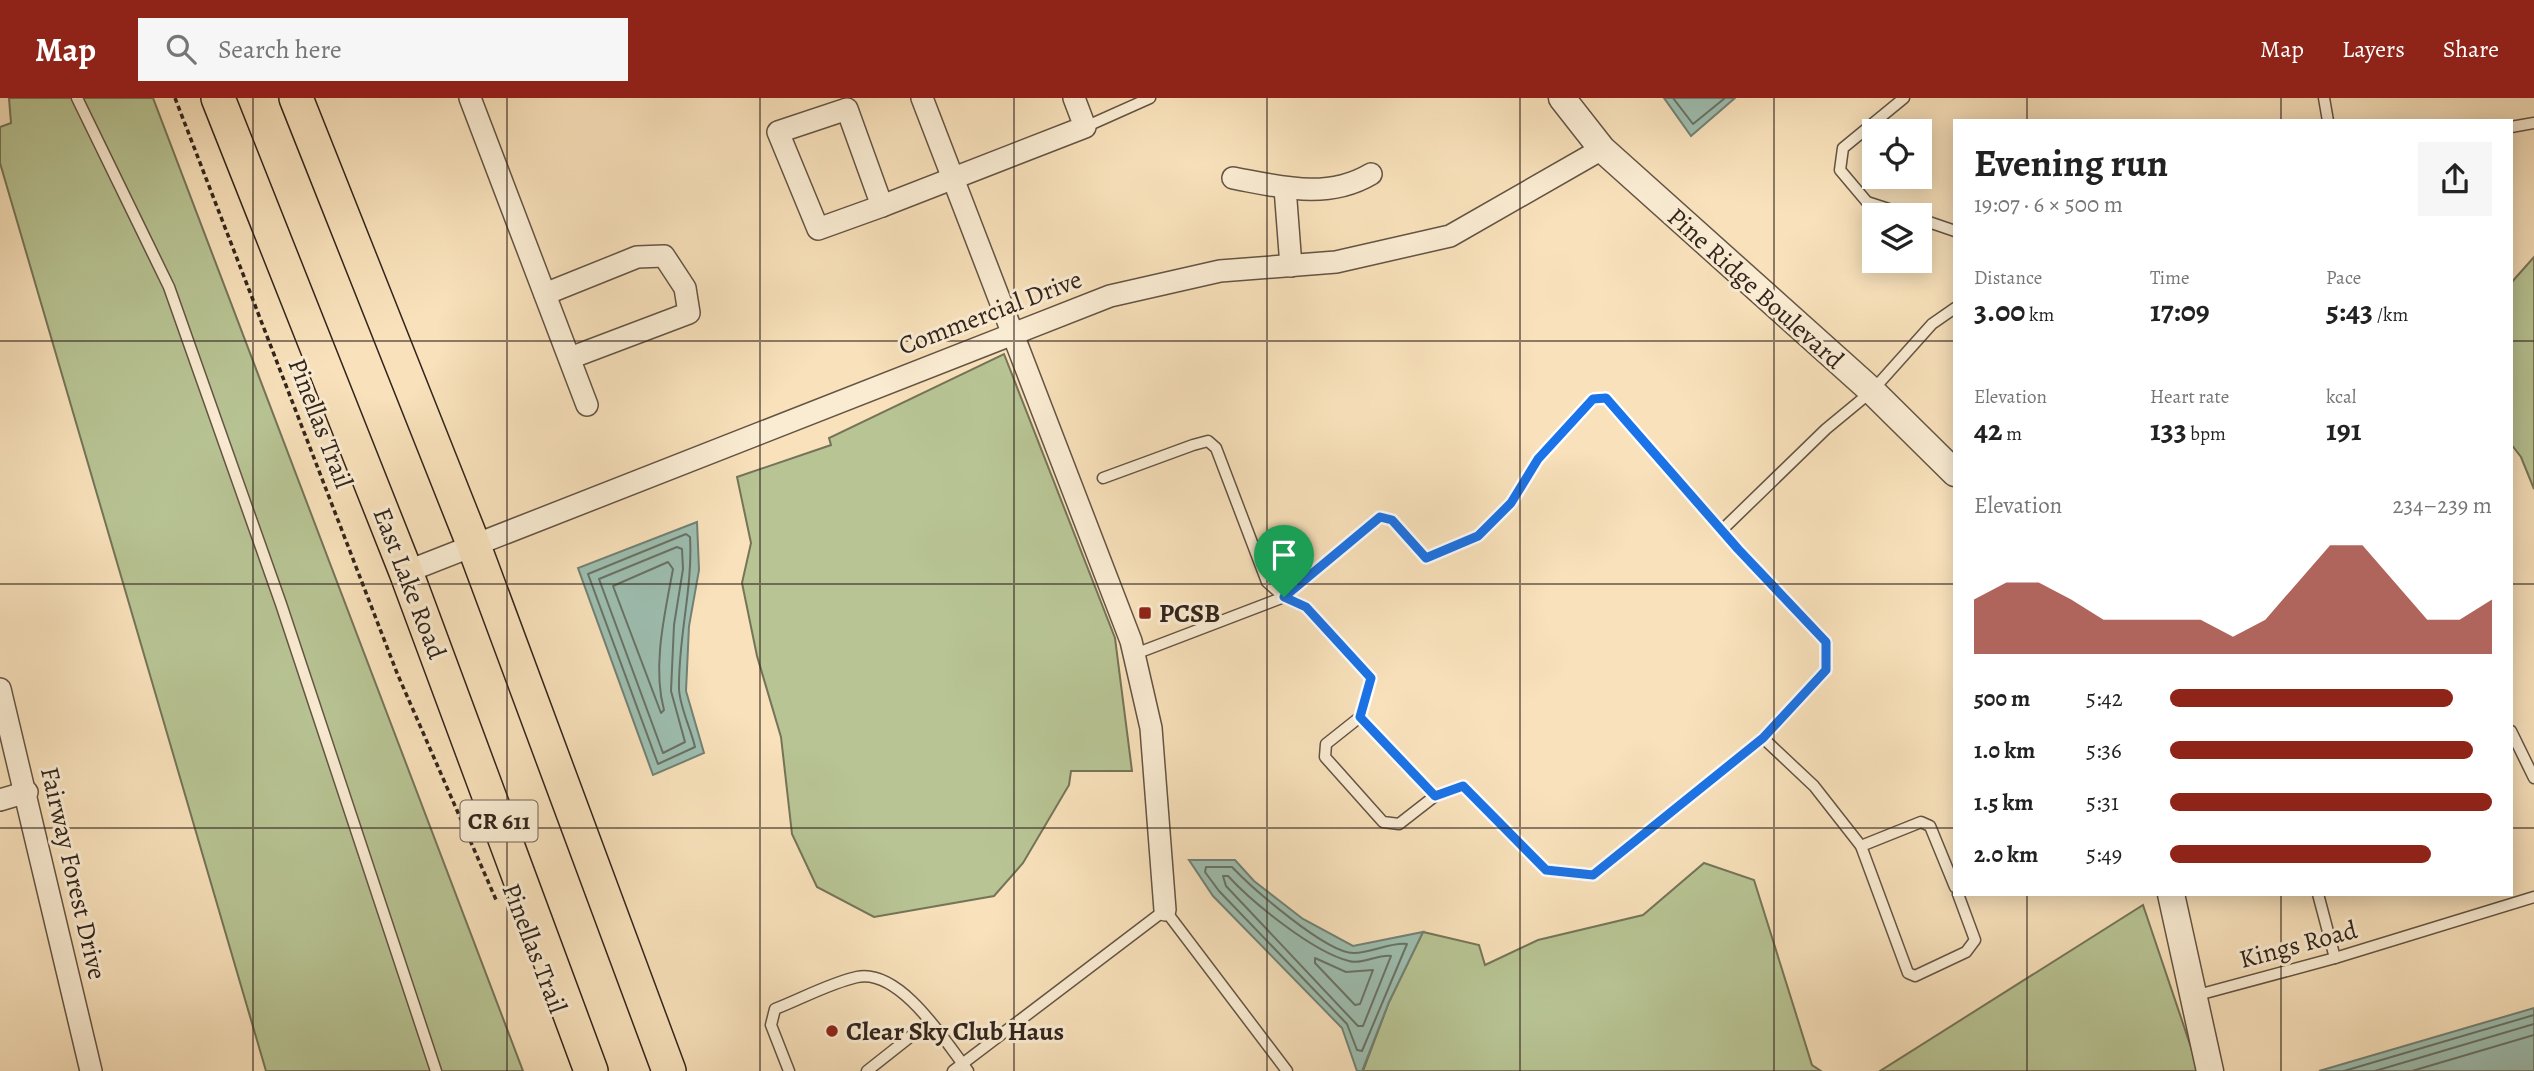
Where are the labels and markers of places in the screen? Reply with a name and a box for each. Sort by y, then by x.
pin [1254,525,1314,597]
place label: PCSB [1159,596,1220,631]
marker: PCSB [1137,605,1153,621]
place label: Clear Sky Club Haus [846,1014,1064,1049]
marker: Clear Sky Club Haus [824,1023,840,1039]

